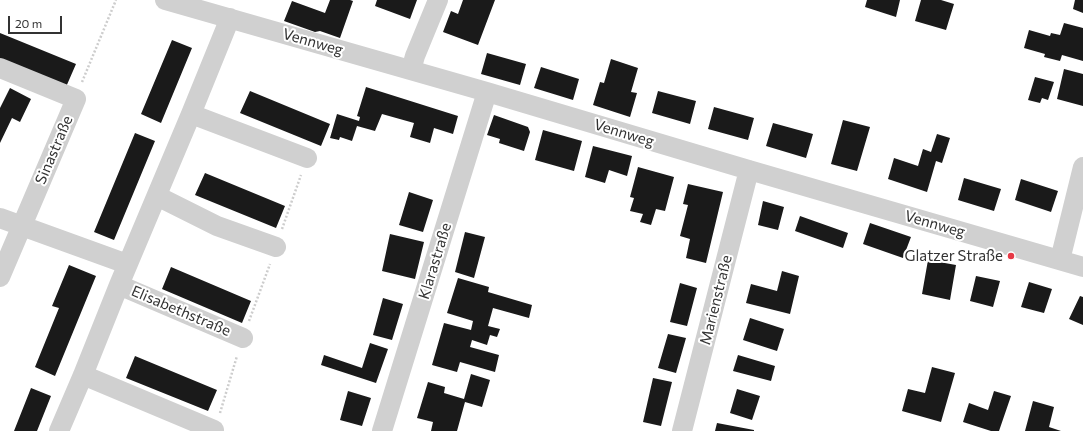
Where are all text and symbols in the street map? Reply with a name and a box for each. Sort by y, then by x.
scale bar [10,8,64,34]
text: 20 m [15,16,42,30]
street label: Vennweg [281,25,345,59]
street label: Sinastraße [32,113,76,187]
street label: Vennweg [592,115,656,151]
street label: Vennweg [903,207,967,241]
street label: Klarastraße [415,221,455,301]
place label: Glatzer Straße [905,247,1003,265]
marker: Glatzer Straße [1006,251,1016,261]
street label: Marienstraße [696,253,736,347]
street label: Elisabethstraße [129,282,233,340]

